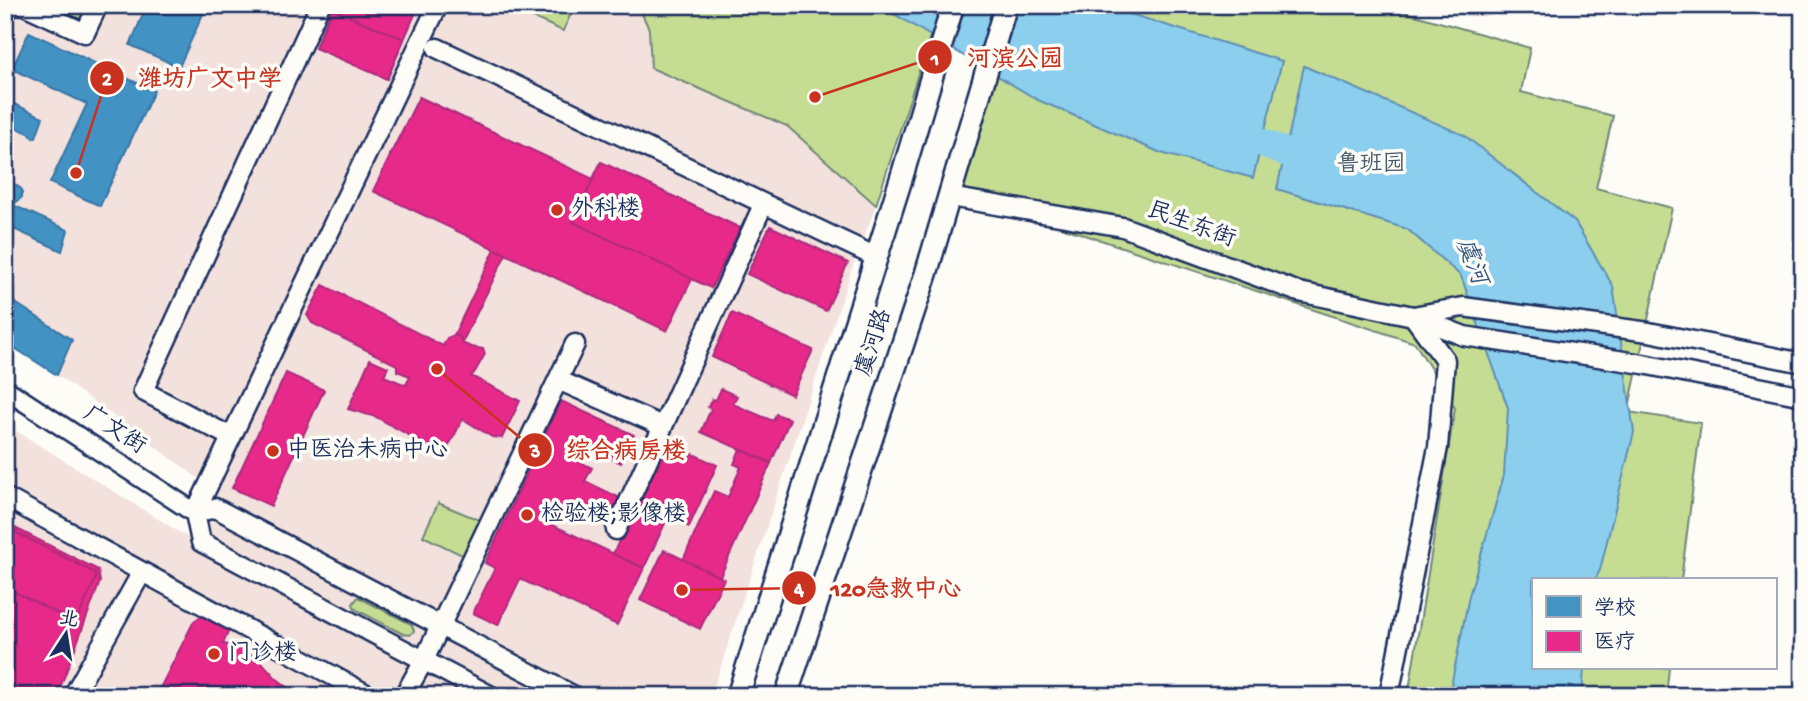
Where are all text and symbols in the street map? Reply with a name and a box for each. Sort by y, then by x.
callout: 河滨公园 [918,35,1077,80]
text: 河滨公园 [967,46,1063,76]
text: 1 [930,49,939,74]
callout: 潍坊广文中学 [89,55,296,100]
text: 潍坊广文中学 [138,65,282,96]
text: 2 [102,69,113,94]
park label: 鲁班园 [1337,151,1406,179]
place label: 外科楼 [571,196,640,224]
street label: 民生东街 [1143,197,1239,254]
marker: 外科楼 [549,202,565,218]
water label: 虞河 [1448,234,1495,293]
street label: 虞河路 [850,305,899,380]
street label: 广文街 [78,400,151,461]
callout: 综合病房楼 [517,427,700,472]
place label: 中医治未病中心 [287,436,448,465]
text: 综合病房楼 [566,438,686,468]
text: 3 [529,441,541,466]
marker: 中医治未病中心 [265,443,281,459]
place label: 检验楼;影像楼 [541,501,686,529]
marker: 检验楼;影像楼 [519,507,535,523]
callout: 120急救中心 [781,565,975,610]
text: 120急救中心 [829,575,962,606]
legend [1532,578,1776,670]
text: 4 [793,579,805,604]
text: 学校 [1594,597,1636,623]
north arrow [32,600,102,670]
text: 北 [57,608,80,634]
text: 医疗 [1594,630,1636,657]
place label: 门诊楼 [228,640,297,668]
marker: 门诊楼 [206,646,222,662]

